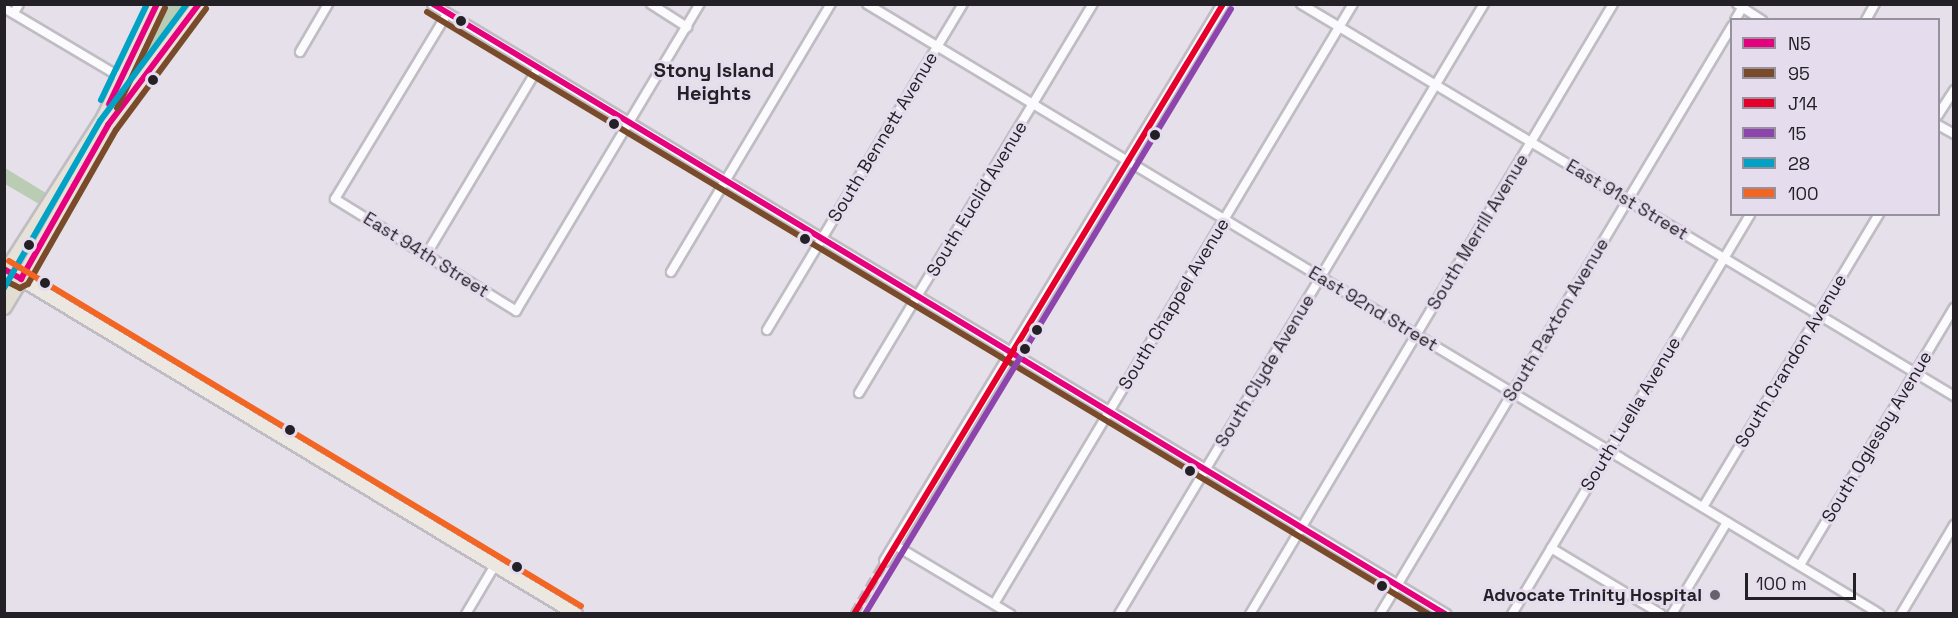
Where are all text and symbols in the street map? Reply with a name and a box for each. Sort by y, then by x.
unlabelled marker [455,15,467,27]
legend [1730,18,1940,216]
text: N5 [1788,32,1811,55]
street label: South Bennett Avenue [824,48,942,226]
district label: Stony Island Heights [654,59,774,106]
text: 95 [1788,62,1810,85]
unlabelled marker [147,74,159,86]
text: J14 [1788,92,1817,115]
street label: South Euclid Avenue [922,117,1032,281]
unlabelled marker [608,118,620,130]
text: 15 [1788,122,1806,145]
unlabelled marker [1149,129,1161,141]
street label: South Merrill Avenue [1423,150,1533,314]
text: 28 [1788,152,1810,175]
street label: East 91st Street [1562,155,1692,245]
text: 100 [1788,182,1819,205]
street label: East 94th Street [359,208,493,302]
street label: South Chappel Avenue [1114,214,1234,394]
unlabelled marker [799,233,811,245]
street label: South Paxton Avenue [1499,234,1613,406]
unlabelled marker [23,239,35,251]
street label: East 92nd Street [1305,262,1441,356]
street label: South Crandon Avenue [1731,270,1851,452]
unlabelled marker [39,277,51,289]
street label: South Clyde Avenue [1211,291,1319,451]
unlabelled marker [1031,324,1043,336]
street label: South Luella Avenue [1576,333,1686,495]
unlabelled marker [1019,343,1031,355]
street label: South Oglesby Avenue [1817,347,1937,527]
unlabelled marker [284,424,296,436]
unlabelled marker [1184,465,1196,477]
unlabelled marker [511,561,523,573]
scale bar [1748,561,1859,599]
text: 100 m [1756,572,1807,595]
unlabelled marker [1376,580,1388,592]
place label: Advocate Trinity Hospital [1482,584,1702,606]
marker: Advocate Trinity Hospital [1706,586,1724,604]

